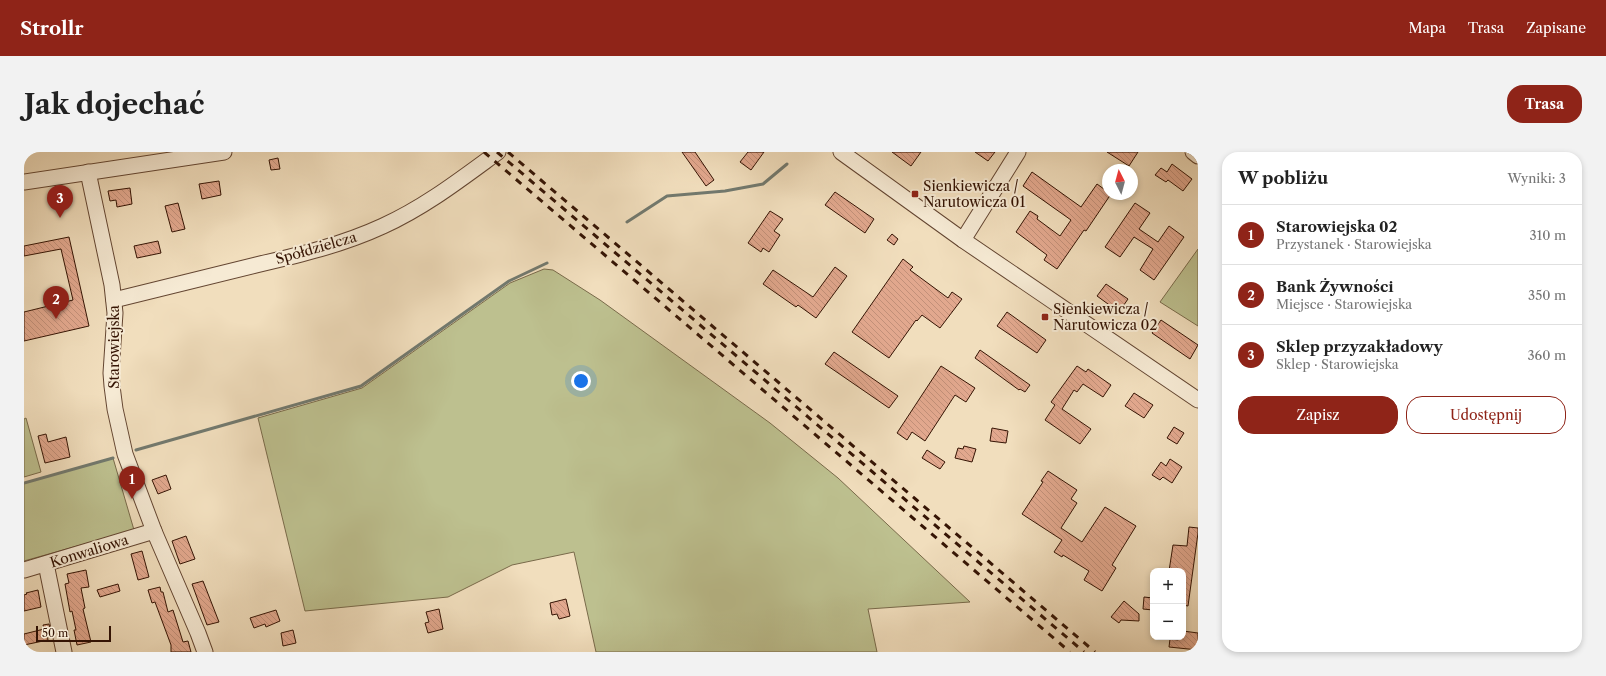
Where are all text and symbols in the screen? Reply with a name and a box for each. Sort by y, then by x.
text: Strollr [20,17,84,40]
text: Mapa [1408,19,1446,37]
text: Trasa [1468,19,1504,37]
text: Zapisane [1526,19,1586,37]
button: Trasa [1507,85,1582,123]
text: Jak dojechać [24,87,204,121]
north arrow [1102,164,1138,200]
text: W pobliżu [1238,168,1328,188]
text: Wyniki: 3 [1507,170,1566,186]
place label: Sienkiewicza / Narutowicza 01 [923,177,1025,211]
pin: 3 [47,185,73,218]
marker: Sienkiewicza / Narutowicza 01 [910,189,920,199]
text: Starowiejska 02 [1276,217,1397,236]
text: 1 [1248,227,1254,243]
text: 310 m [1530,227,1566,243]
street label: Spółdzielcza [273,228,359,268]
text: Przystanek · Starowiejska [1276,236,1432,252]
text: Bank Żywności [1276,277,1394,296]
pin: 2 [43,286,69,319]
text: 2 [1247,287,1255,303]
text: 350 m [1528,287,1566,303]
text: Miejsce · Starowiejska [1276,296,1412,312]
place label: Sienkiewicza / Narutowicza 02 [1053,300,1158,334]
street label: Starowiejska [105,305,123,389]
marker: Sienkiewicza / Narutowicza 02 [1040,312,1050,322]
text: Sklep przyzakładowy [1276,337,1443,356]
text: 3 [1247,347,1255,363]
text: 360 m [1527,347,1566,363]
text: Sklep · Starowiejska [1276,356,1399,372]
your location [571,371,591,391]
button: Zapisz [1238,396,1398,434]
button: Udostępnij [1406,396,1566,434]
pin: 1 [119,466,145,499]
street label: Konwaliowa [48,530,131,571]
map controls [1150,568,1186,640]
button: + [1150,568,1186,604]
button: − [1150,604,1186,640]
scale bar [36,624,111,643]
text: 50 m [42,626,68,640]

